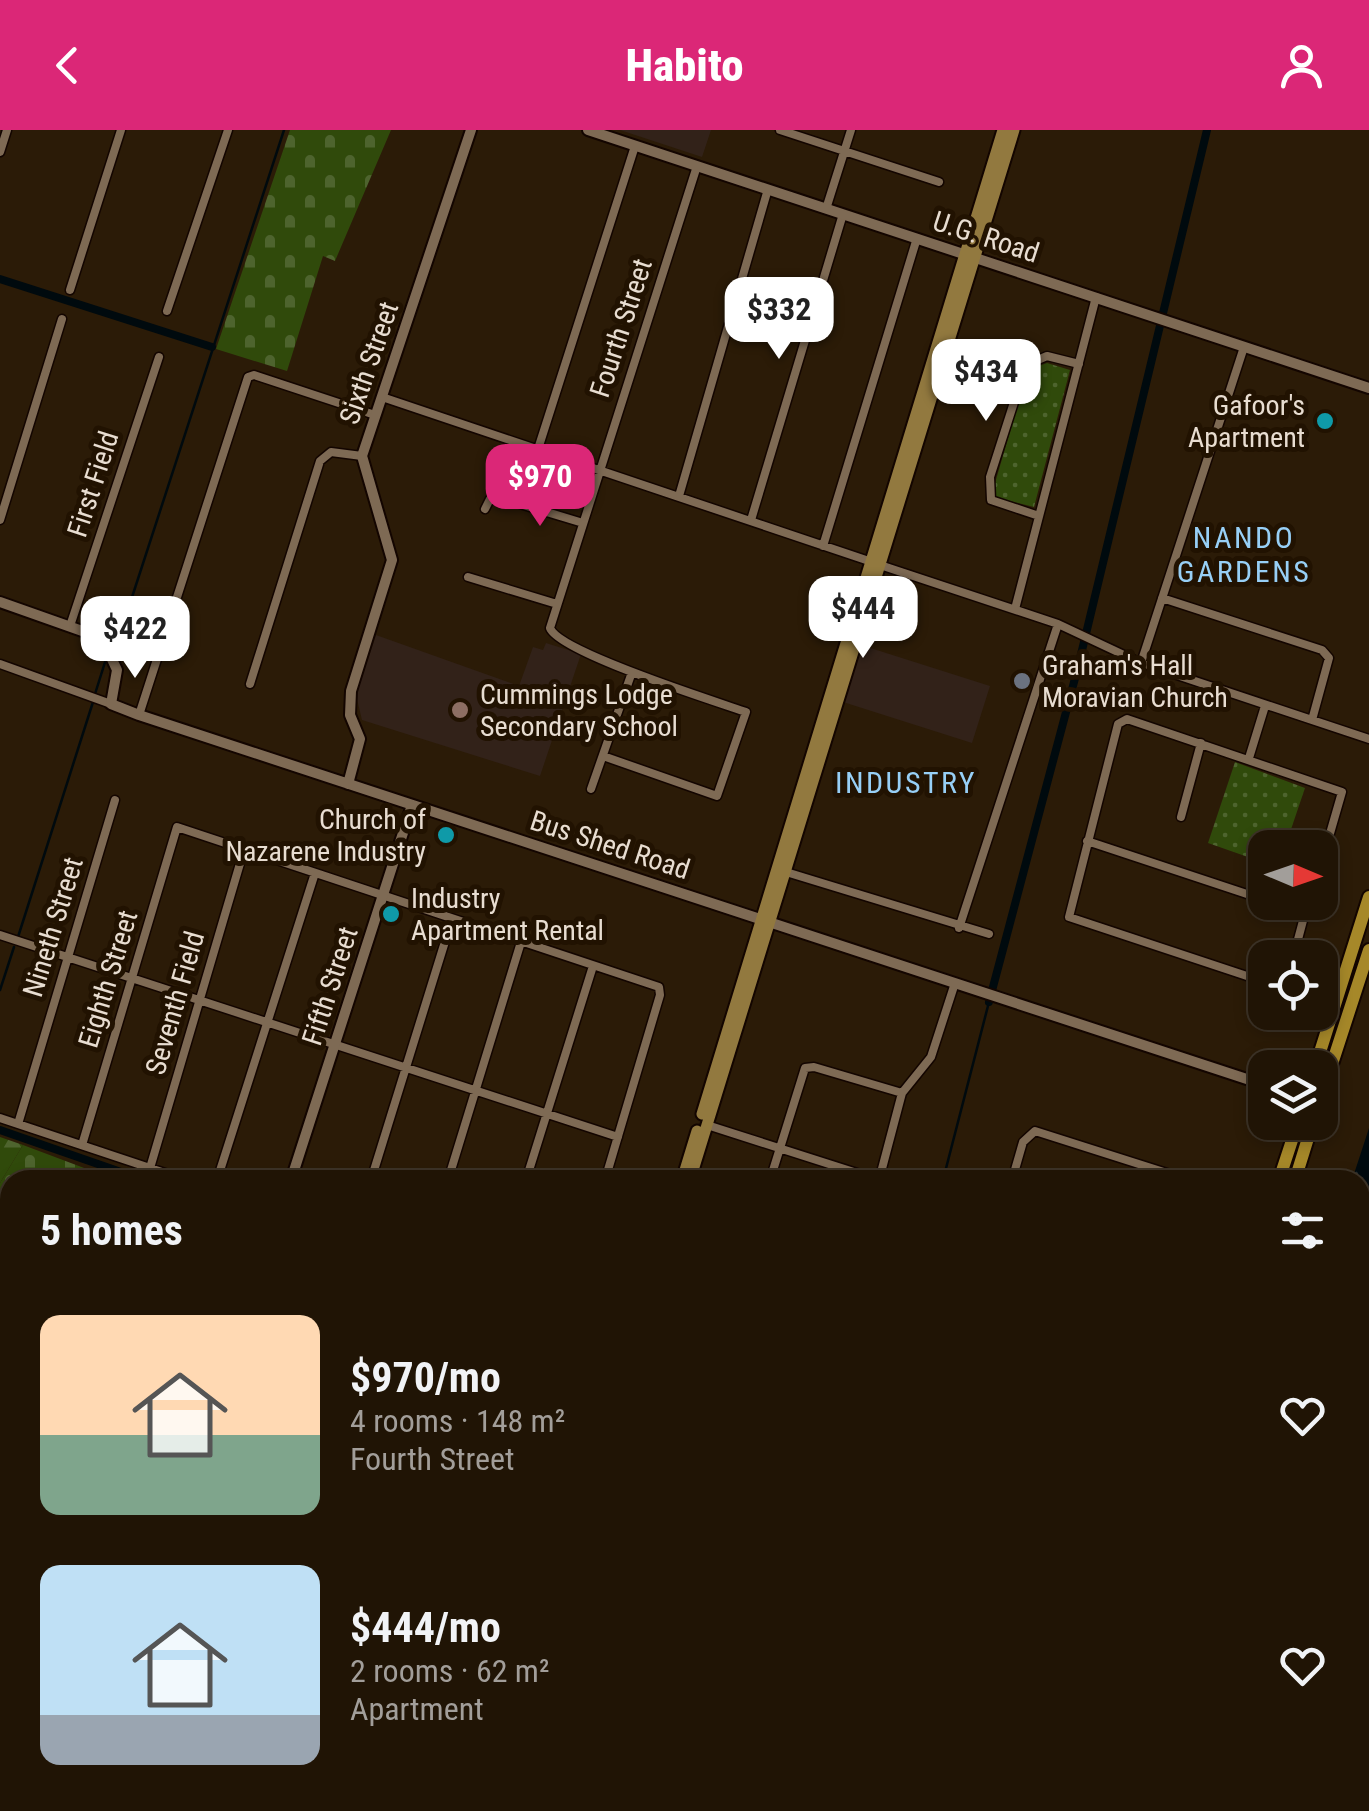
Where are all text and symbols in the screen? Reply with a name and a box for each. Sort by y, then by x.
icon: back [40,38,95,93]
icon: person [1274,38,1329,93]
text: Habito [625,39,744,92]
street label: U.G. Road [929,204,1043,270]
street label: Fourth Street [583,255,659,401]
pin: $332 [720,277,838,362]
text: $332 [747,290,811,328]
street label: Sixth Street [333,298,405,428]
pin: $434 [927,339,1045,424]
text: $434 [954,352,1018,390]
place label: Gafoor's Apartment [1188,389,1305,454]
marker: Gafoor's Apartment [1314,410,1336,432]
street label: First Field [60,427,126,541]
pin: $970 [481,444,599,529]
text: $970 [508,457,572,495]
district label: NANDO GARDENS [1177,520,1311,589]
pin: $444 [804,576,922,661]
text: $444 [831,589,895,627]
pin: $422 [76,596,194,681]
text: $422 [103,609,167,647]
place label: Graham's Hall Moravian Church [1042,649,1228,714]
marker: Graham's Hall Moravian Church [1011,670,1033,692]
place label: Cummings Lodge Secondary School [480,678,678,743]
marker: Cummings Lodge Secondary School [449,699,471,721]
district label: INDUSTRY [835,765,977,800]
place label: Church of Nazarene Industry [226,803,426,868]
street label: Bus Shed Road [526,804,694,886]
marker: Church of Nazarene Industry [435,824,457,846]
north arrow [1248,830,1338,920]
map controls [1248,830,1338,1140]
street label: Nineth Street [16,853,90,1001]
place label: Industry Apartment Rental [411,882,604,947]
marker: Industry Apartment Rental [380,903,402,925]
street label: Eighth Street [72,907,144,1051]
street label: Fifth Street [295,923,365,1049]
street label: Seventh Field [139,928,211,1078]
button: locate [1248,940,1338,1030]
button: layers [1248,1050,1338,1140]
icon: filters [1275,1203,1330,1258]
text: 5 homes [40,1206,183,1255]
text: $970/mo [350,1353,501,1402]
icon: home [120,1355,240,1475]
icon: heart [1275,1388,1330,1443]
text: 4 rooms · 148 m² [350,1402,565,1440]
text: Fourth Street [350,1440,514,1478]
text: $444/mo [350,1603,501,1652]
icon: home [120,1605,240,1725]
icon: heart [1275,1638,1330,1693]
text: 2 rooms · 62 m² [350,1652,549,1690]
text: Apartment [350,1690,484,1728]

